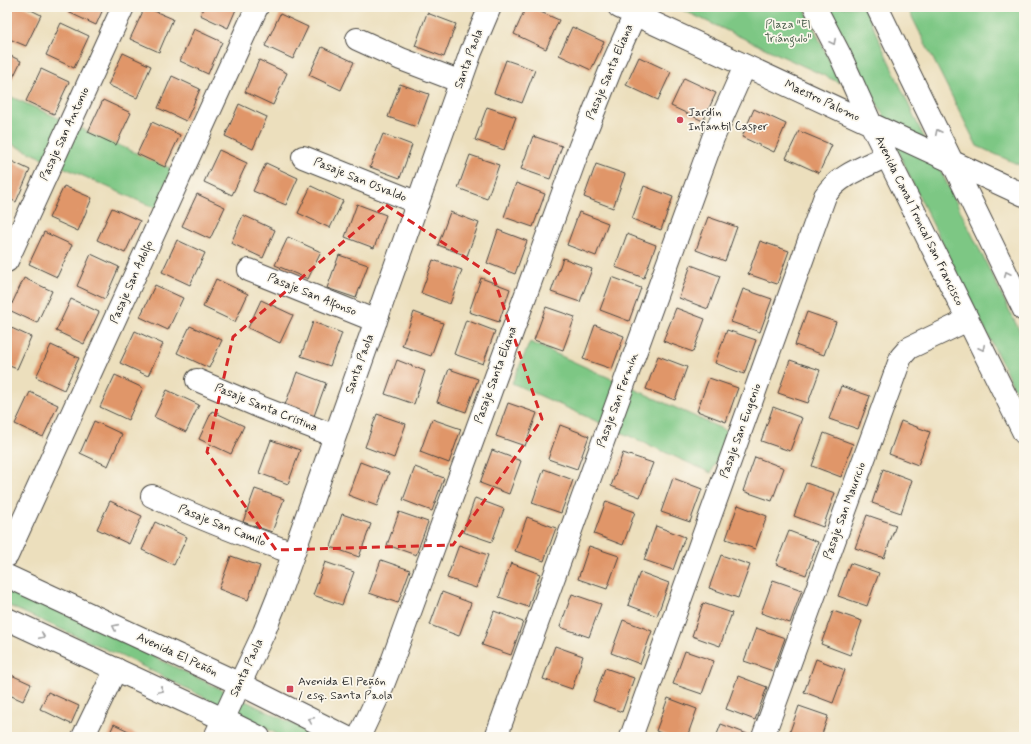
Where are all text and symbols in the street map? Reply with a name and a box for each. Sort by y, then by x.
park label: Plaza "El Triángulo" [764,17,812,48]
street label: Pasaje Santa Eliana [583,22,637,122]
street label: Santa Paola [451,27,487,91]
one-way arrow [828,38,836,45]
street label: Maestro Palomo [782,77,863,126]
street label: Pasaje San Antonio [36,85,94,183]
place label: Jardín Infantil Casper [688,105,768,135]
marker: Jardín Infantil Casper [675,115,685,125]
one-way arrow [935,129,943,137]
street label: Avenida Canal Troncal San Francisco [871,134,967,309]
street label: Pasaje San Osvaldo [311,154,409,206]
street label: Pasaje San Adolfo [106,238,158,327]
street label: Pasaje San Alfonso [265,270,359,321]
one-way arrow [1004,271,1012,279]
street label: Pasaje Santa Eliana [471,324,521,426]
street label: Santa Paola [342,332,378,396]
one-way arrow [977,343,984,351]
street label: Pasaje San Fermin [593,350,643,450]
street label: Pasaje Santa Cristina [212,380,320,436]
street label: Pasaje San Eugenio [716,381,766,481]
street label: Pasaje San Mauricio [820,460,870,562]
street label: Pasaje San Camilo [176,501,268,551]
one-way arrow [112,624,120,632]
street label: Avenida El Peñón [134,629,220,681]
one-way arrow [38,631,46,639]
street label: Santa Paola [227,636,267,700]
place label: Avenida El Peñón / esq. Santa Paola [298,674,393,704]
marker: Avenida El Peñón / esq. Santa Paola [285,684,295,694]
one-way arrow [156,685,164,693]
one-way arrow [307,717,315,725]

